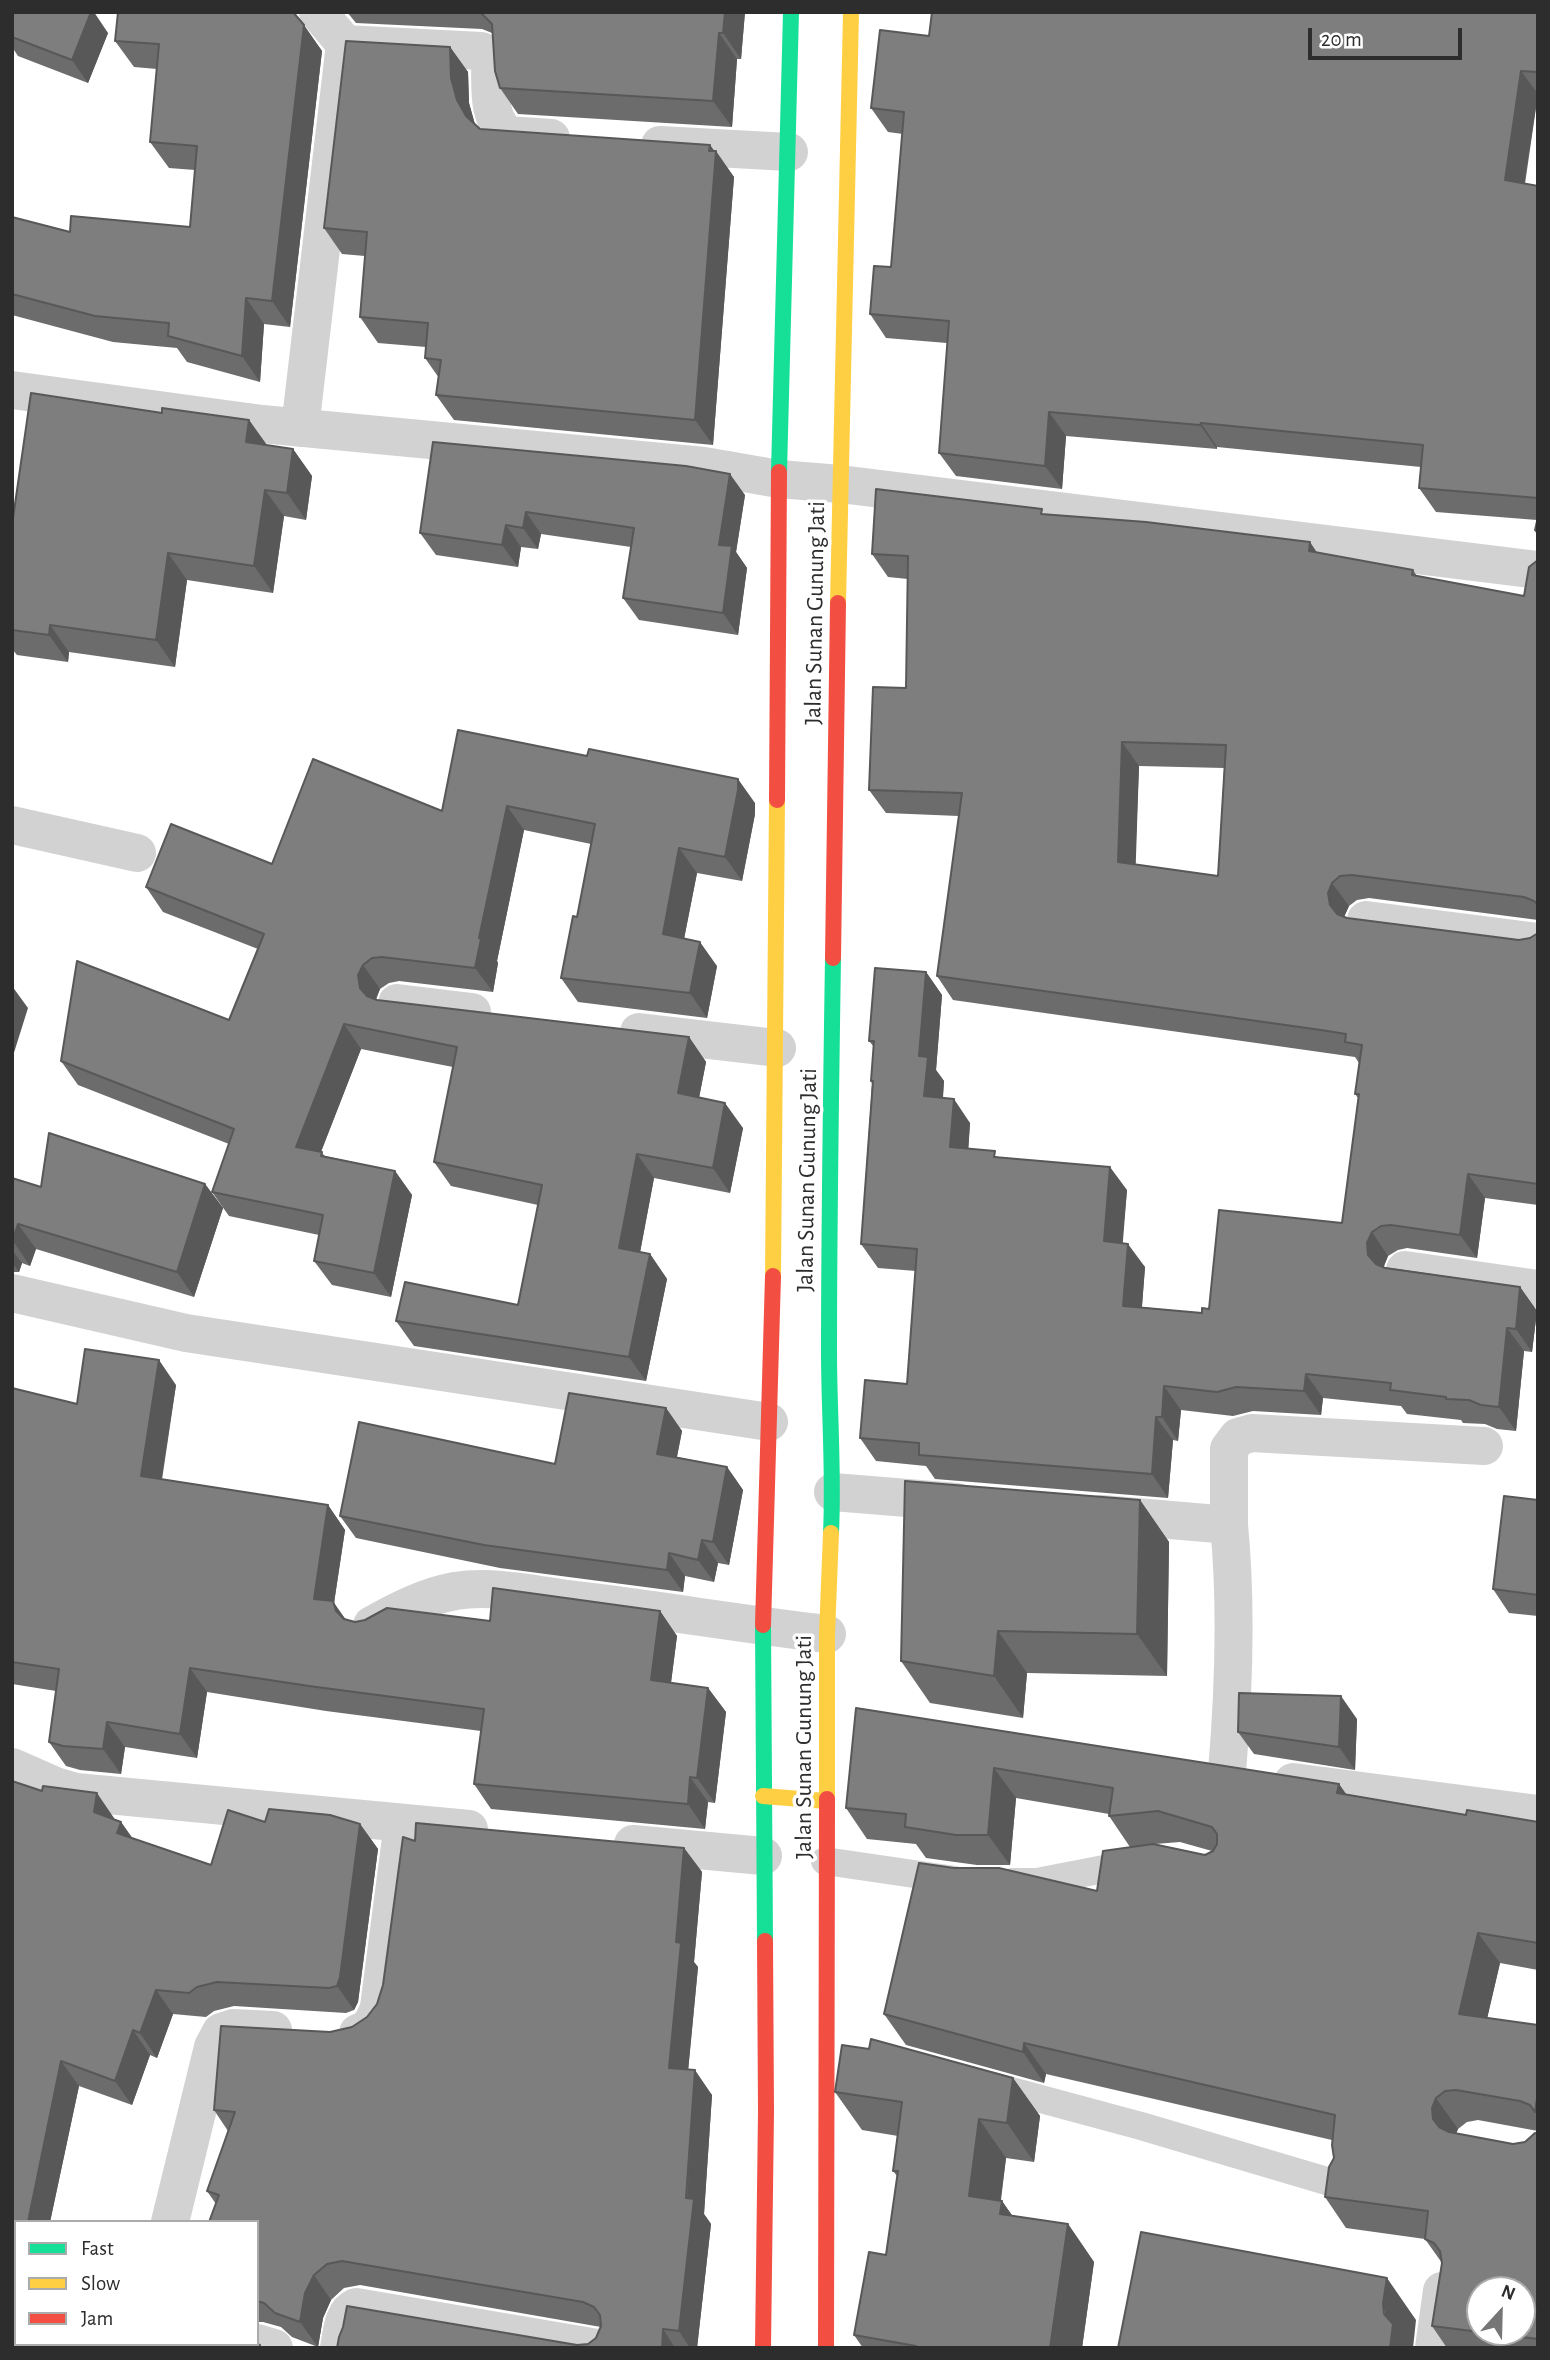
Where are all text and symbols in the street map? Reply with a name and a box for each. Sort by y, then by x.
scale bar [1312,14,1466,58]
text: 20 m [1321,29,1362,50]
street label: Jalan Sunan Gunung Jati [799,501,831,725]
street label: Jalan Sunan Gunung Jati [791,1068,823,1292]
street label: Jalan Sunan Gunung Jati [790,1635,818,1859]
legend [14,2220,259,2346]
text: Fast [81,2238,114,2259]
text: Slow [81,2273,120,2294]
north arrow [1466,2276,1536,2346]
text: N [1499,2282,1518,2304]
text: Jam [81,2308,113,2329]

